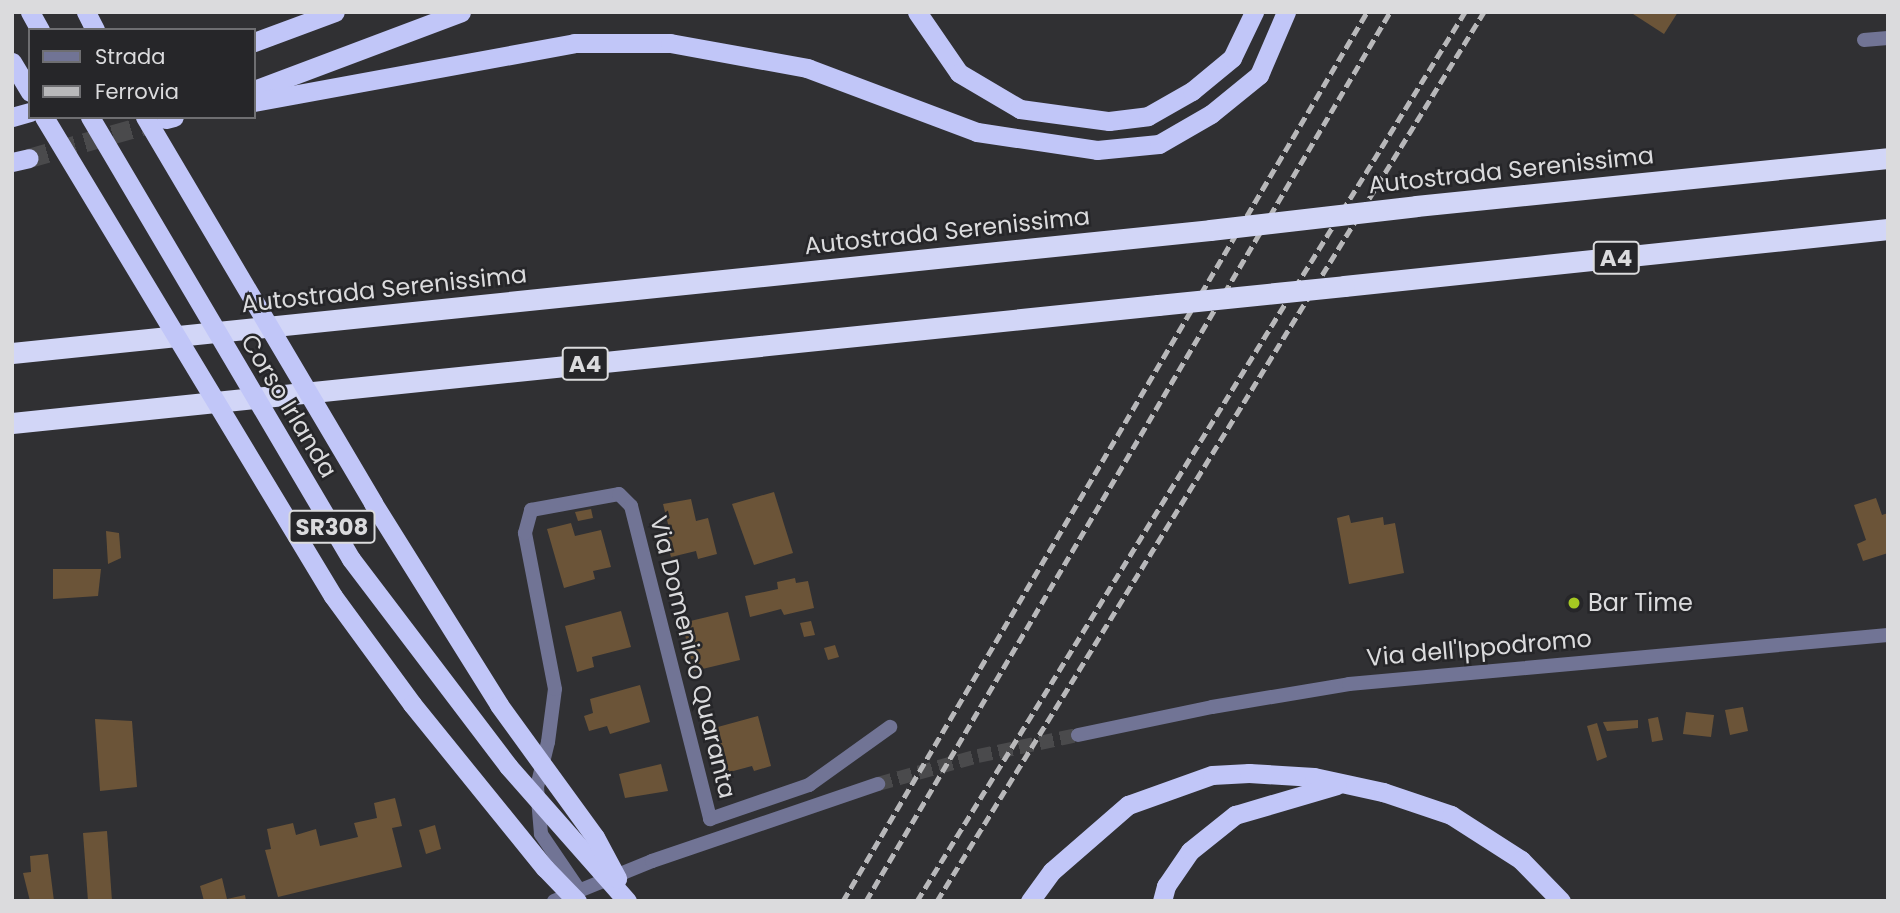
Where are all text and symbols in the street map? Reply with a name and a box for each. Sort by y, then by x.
legend [28,28,256,119]
text: Strada [95,42,165,71]
text: Ferrovia [95,77,179,106]
street label: Autostrada Serenissima [1367,141,1655,199]
street label: Autostrada Serenissima [803,202,1091,260]
road number: A4 [1592,238,1640,278]
street label: Autostrada Serenissima [240,260,528,318]
street label: Corso Irlanda [235,329,343,483]
road number: A4 [560,344,610,384]
road number: SR308 [288,508,376,547]
street label: Via Domenico Quaranta [644,513,742,801]
place label: Bar Time [1588,589,1693,617]
marker: Bar Time [1566,595,1582,611]
street label: Via dell'Ippodromo [1365,624,1593,672]

